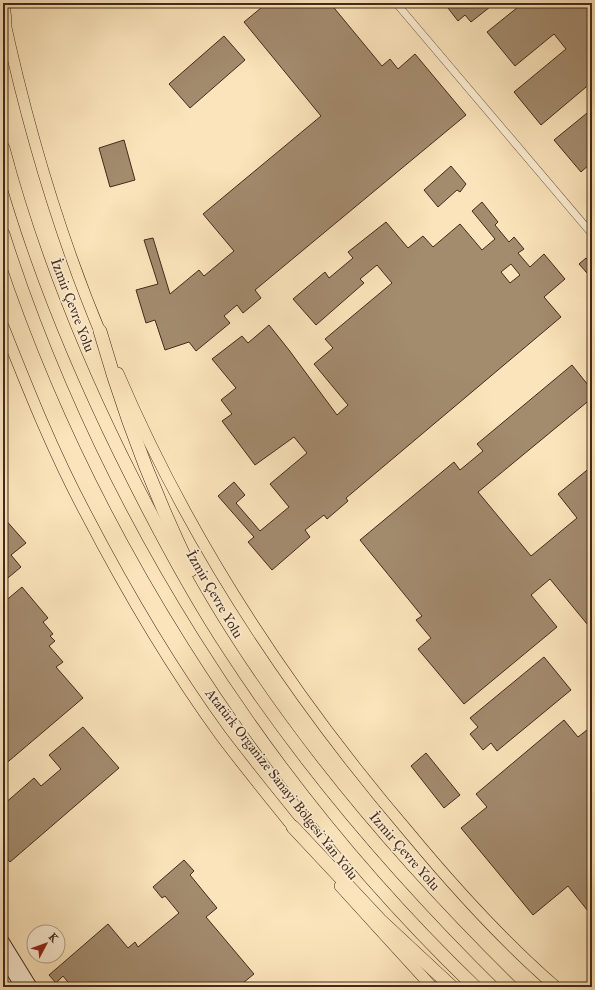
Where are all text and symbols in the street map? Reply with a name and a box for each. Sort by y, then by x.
street label: İzmir Çevre Yolu [47,256,99,355]
street label: İzmir Çevre Yolu [183,547,248,642]
street label: Atatürk Organize Sanayi Bölgesi Yan Yolu [201,684,362,884]
street label: İzmir Çevre Yolu [366,808,445,895]
north arrow [26,924,66,964]
text: K [46,931,61,946]

